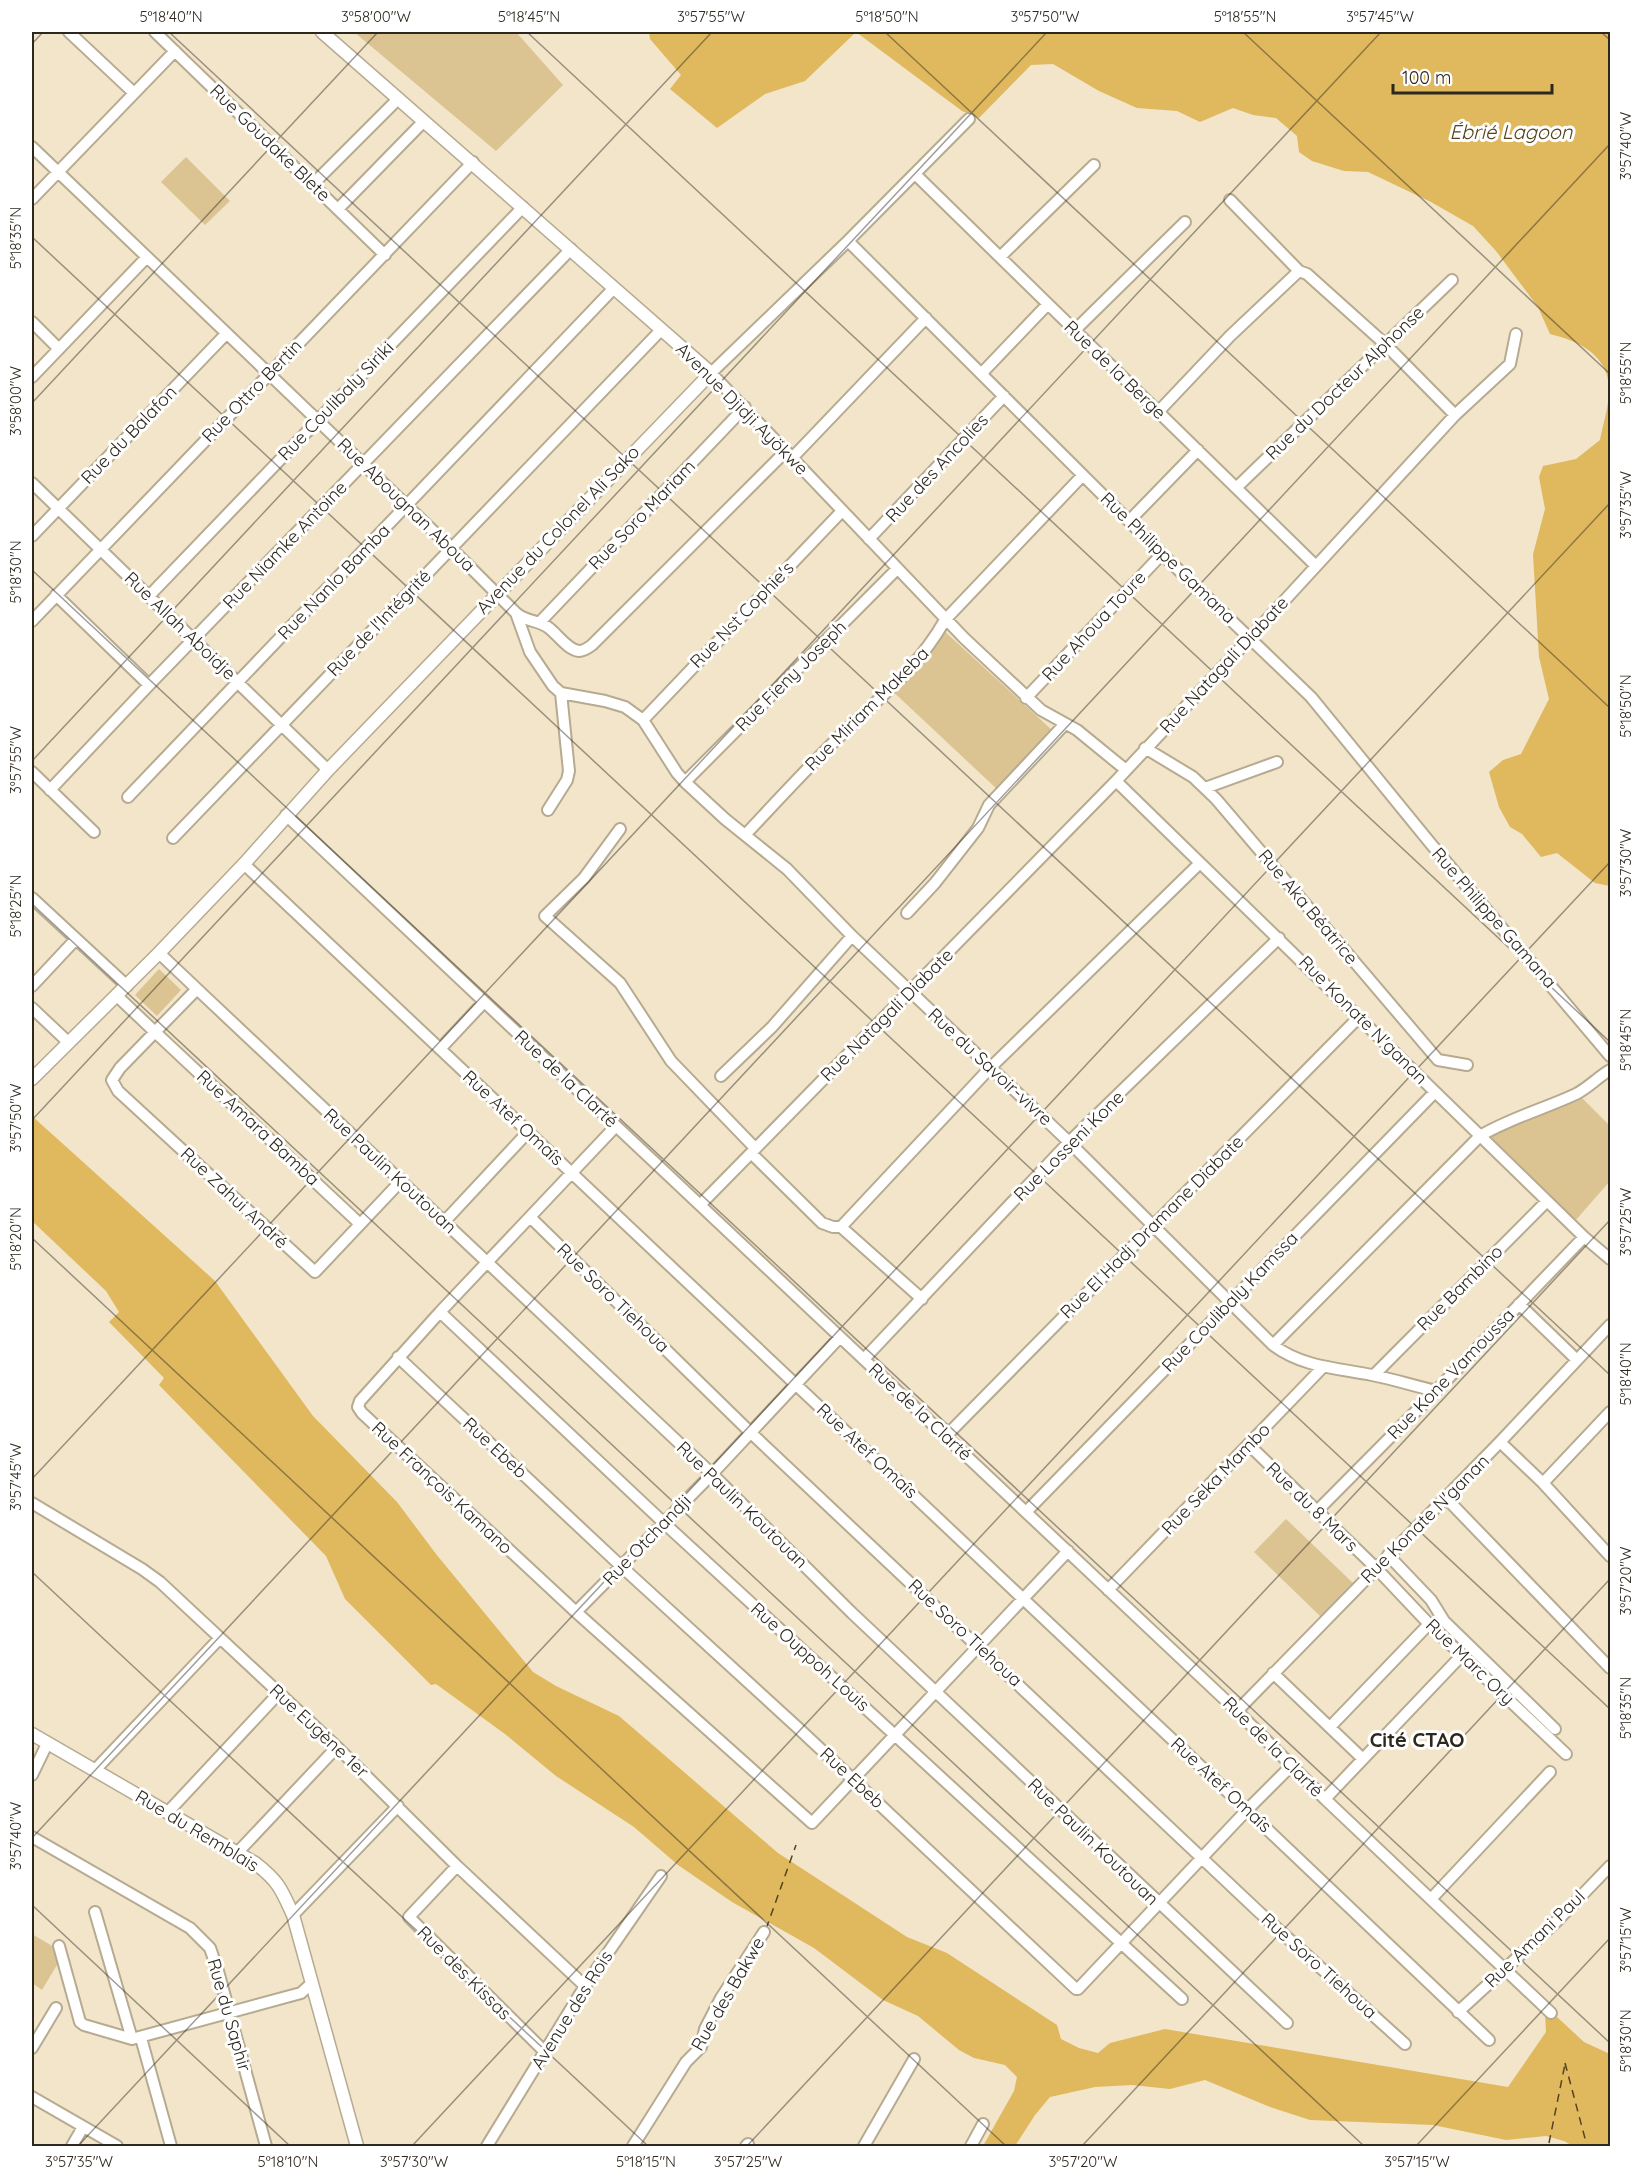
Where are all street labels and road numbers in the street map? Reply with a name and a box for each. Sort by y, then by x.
street label: Rue Goudake Blete [205,79,336,206]
street label: Rue du Docteur Alphonse [1260,301,1429,465]
street label: Rue de la Berge [1060,315,1171,424]
street label: Rue Ottro Bertin [197,334,307,447]
street label: Rue Coulibaly Siriki [273,336,398,465]
street label: Avenue Djidji Ayökwe [671,337,814,480]
street label: Rue du Balafon [76,381,181,489]
street label: Rue des Ancolies [880,408,993,527]
street label: Rue Abougnan Aboua [332,433,480,577]
street label: Avenue du Colonel Ali Sako [471,441,644,619]
street label: Rue Soro Mariam [583,455,700,575]
street label: Rue Niamke Antoine [218,476,352,613]
street label: Rue Philippe Gamana [1096,487,1241,628]
street label: Rue Nanlo Bamba [272,519,395,644]
street label: Rue Nst Cophie's [685,557,798,673]
street label: Rue de l'Intégrité [322,564,436,681]
street label: Rue Ahoua Toure [1037,566,1151,686]
street label: Rue Allah Aboidje [120,567,241,685]
street label: Rue Natagali Diabate [1154,591,1293,738]
street label: Rue Fieny Joseph [730,615,851,736]
street label: Rue Miriam Makeba [800,642,933,775]
street label: Rue Philippe Gamana [1427,842,1562,993]
street label: Rue Aka Béatrice [1253,844,1363,969]
street label: Rue Natagali Diabate [815,943,958,1086]
street label: Rue Konate N'ganan [1294,950,1433,1089]
street label: Rue du Savoir-vivre [923,1003,1057,1130]
street label: Rue de la Clarté [510,1025,623,1132]
street label: Rue Amara Bamba [192,1065,325,1190]
street label: Rue Atef Omaîs [458,1065,569,1170]
street label: Rue Losseni Kone [1009,1086,1129,1206]
street label: Rue Paulin Koutouan [319,1103,462,1238]
street label: Rue El Hadj Dramane Diabate [1055,1130,1248,1323]
street label: Rue Zahui André [176,1142,293,1253]
street label: Rue Coulibaly Kamssa [1157,1227,1303,1377]
street label: Rue Soro Tiehoua [552,1238,674,1357]
street label: Rue Bambino [1412,1240,1507,1335]
street label: Rue Kone Vamoussa [1382,1303,1519,1444]
street label: Rue de la Clarté [864,1358,977,1465]
street label: Rue Atef Omaîs [812,1398,923,1503]
street label: Rue Ebeb [458,1412,532,1483]
street label: Rue François Kamano [367,1416,518,1559]
street label: Rue Seka Mambo [1156,1418,1275,1539]
street label: Rue Paulin Koutouan [672,1436,813,1573]
street label: Rue Konate N'ganan [1355,1449,1494,1588]
street label: Rue du 8 Mars [1261,1457,1363,1556]
street label: Rue Otchandji [598,1489,696,1590]
street label: Rue Soro Tiehoua [904,1574,1027,1691]
street label: Rue Ouppoh Louis [746,1597,875,1716]
street label: Rue Marc Ory [1421,1614,1520,1710]
street label: Rue Eugène 1er [265,1679,374,1783]
street label: Rue de la Clarté [1218,1691,1329,1802]
street label: Rue Atef Omaîs [1166,1732,1277,1837]
street label: Rue Ebeb [815,1742,889,1813]
street label: Rue Paulin Koutouan [1023,1773,1164,1910]
street label: Rue du Remblais [131,1785,263,1877]
street label: Rue Amani Paul [1480,1885,1590,1992]
street label: Rue Soro Tiehoua [1257,1908,1382,2024]
street label: Rue des Kissas [412,1921,516,2025]
street label: Rue des Bakwe [686,1933,769,2055]
street label: Avenue des Rois [526,1946,617,2074]
street label: Rue du Saphir [202,1956,257,2074]

